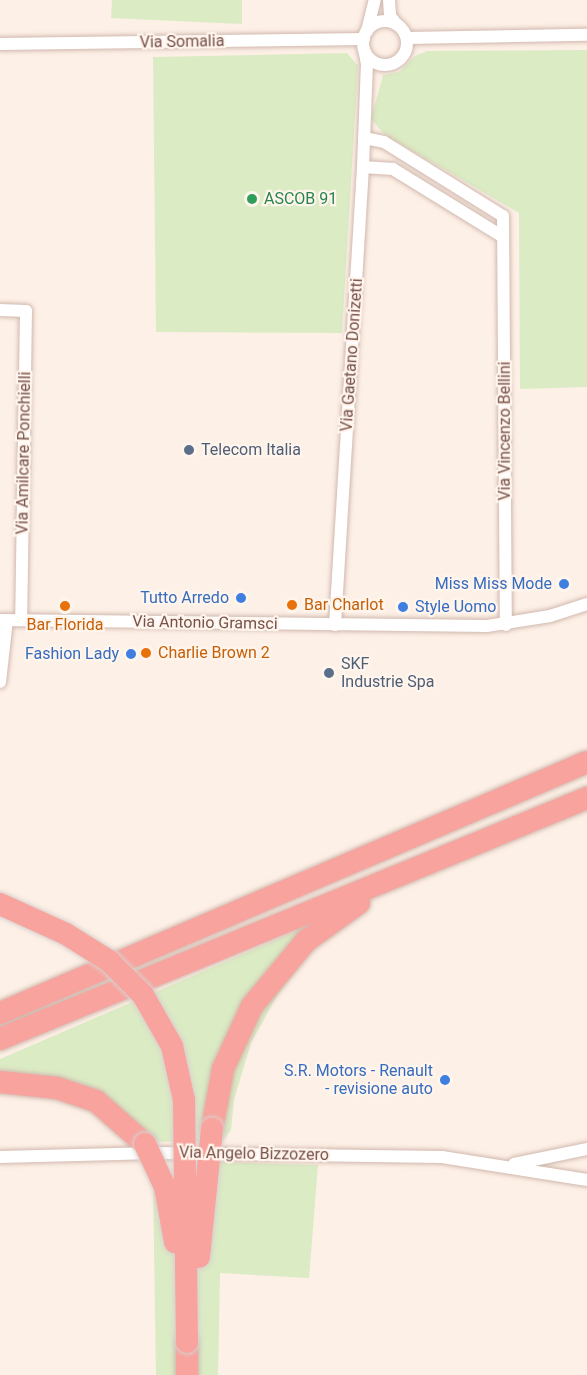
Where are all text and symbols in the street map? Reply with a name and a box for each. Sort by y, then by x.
street label: Via Somalia [140,32,224,52]
place label: ASCOB 91 [264,189,337,209]
marker: ASCOB 91 [245,192,259,206]
street label: Via Gaetano Donizetti [337,278,367,432]
street label: Via Vincenzo Bellini [495,361,515,501]
street label: Via Amilcare Ponchielli [13,371,35,535]
place label: Telecom Italia [201,440,301,460]
marker: Telecom Italia [182,443,196,457]
place label: Miss Miss Mode [435,574,552,594]
marker: Miss Miss Mode [557,577,571,591]
place label: Tutto Arredo [140,588,229,608]
marker: Tutto Arredo [234,591,248,605]
place label: Bar Charlot [304,595,384,615]
place label: Style Uomo [415,597,496,617]
marker: Bar Charlot [285,598,299,612]
marker: Bar Florida [58,599,72,613]
marker: Style Uomo [396,600,410,614]
street label: Via Antonio Gramsci [132,612,278,634]
place label: Bar Florida [27,615,103,635]
place label: Charlie Brown 2 [158,643,270,663]
place label: Fashion Lady [25,644,119,664]
marker: Charlie Brown 2 [139,646,153,660]
marker: Fashion Lady [124,647,138,661]
place label: SKF Industrie Spa [341,654,434,692]
marker: SKF Industrie Spa [322,666,336,680]
place label: S.R. Motors - Renault - revisione auto [284,1061,433,1099]
marker: S.R. Motors - Renault - revisione auto [438,1073,452,1087]
street label: Via Angelo Bizzozero [179,1143,329,1165]

